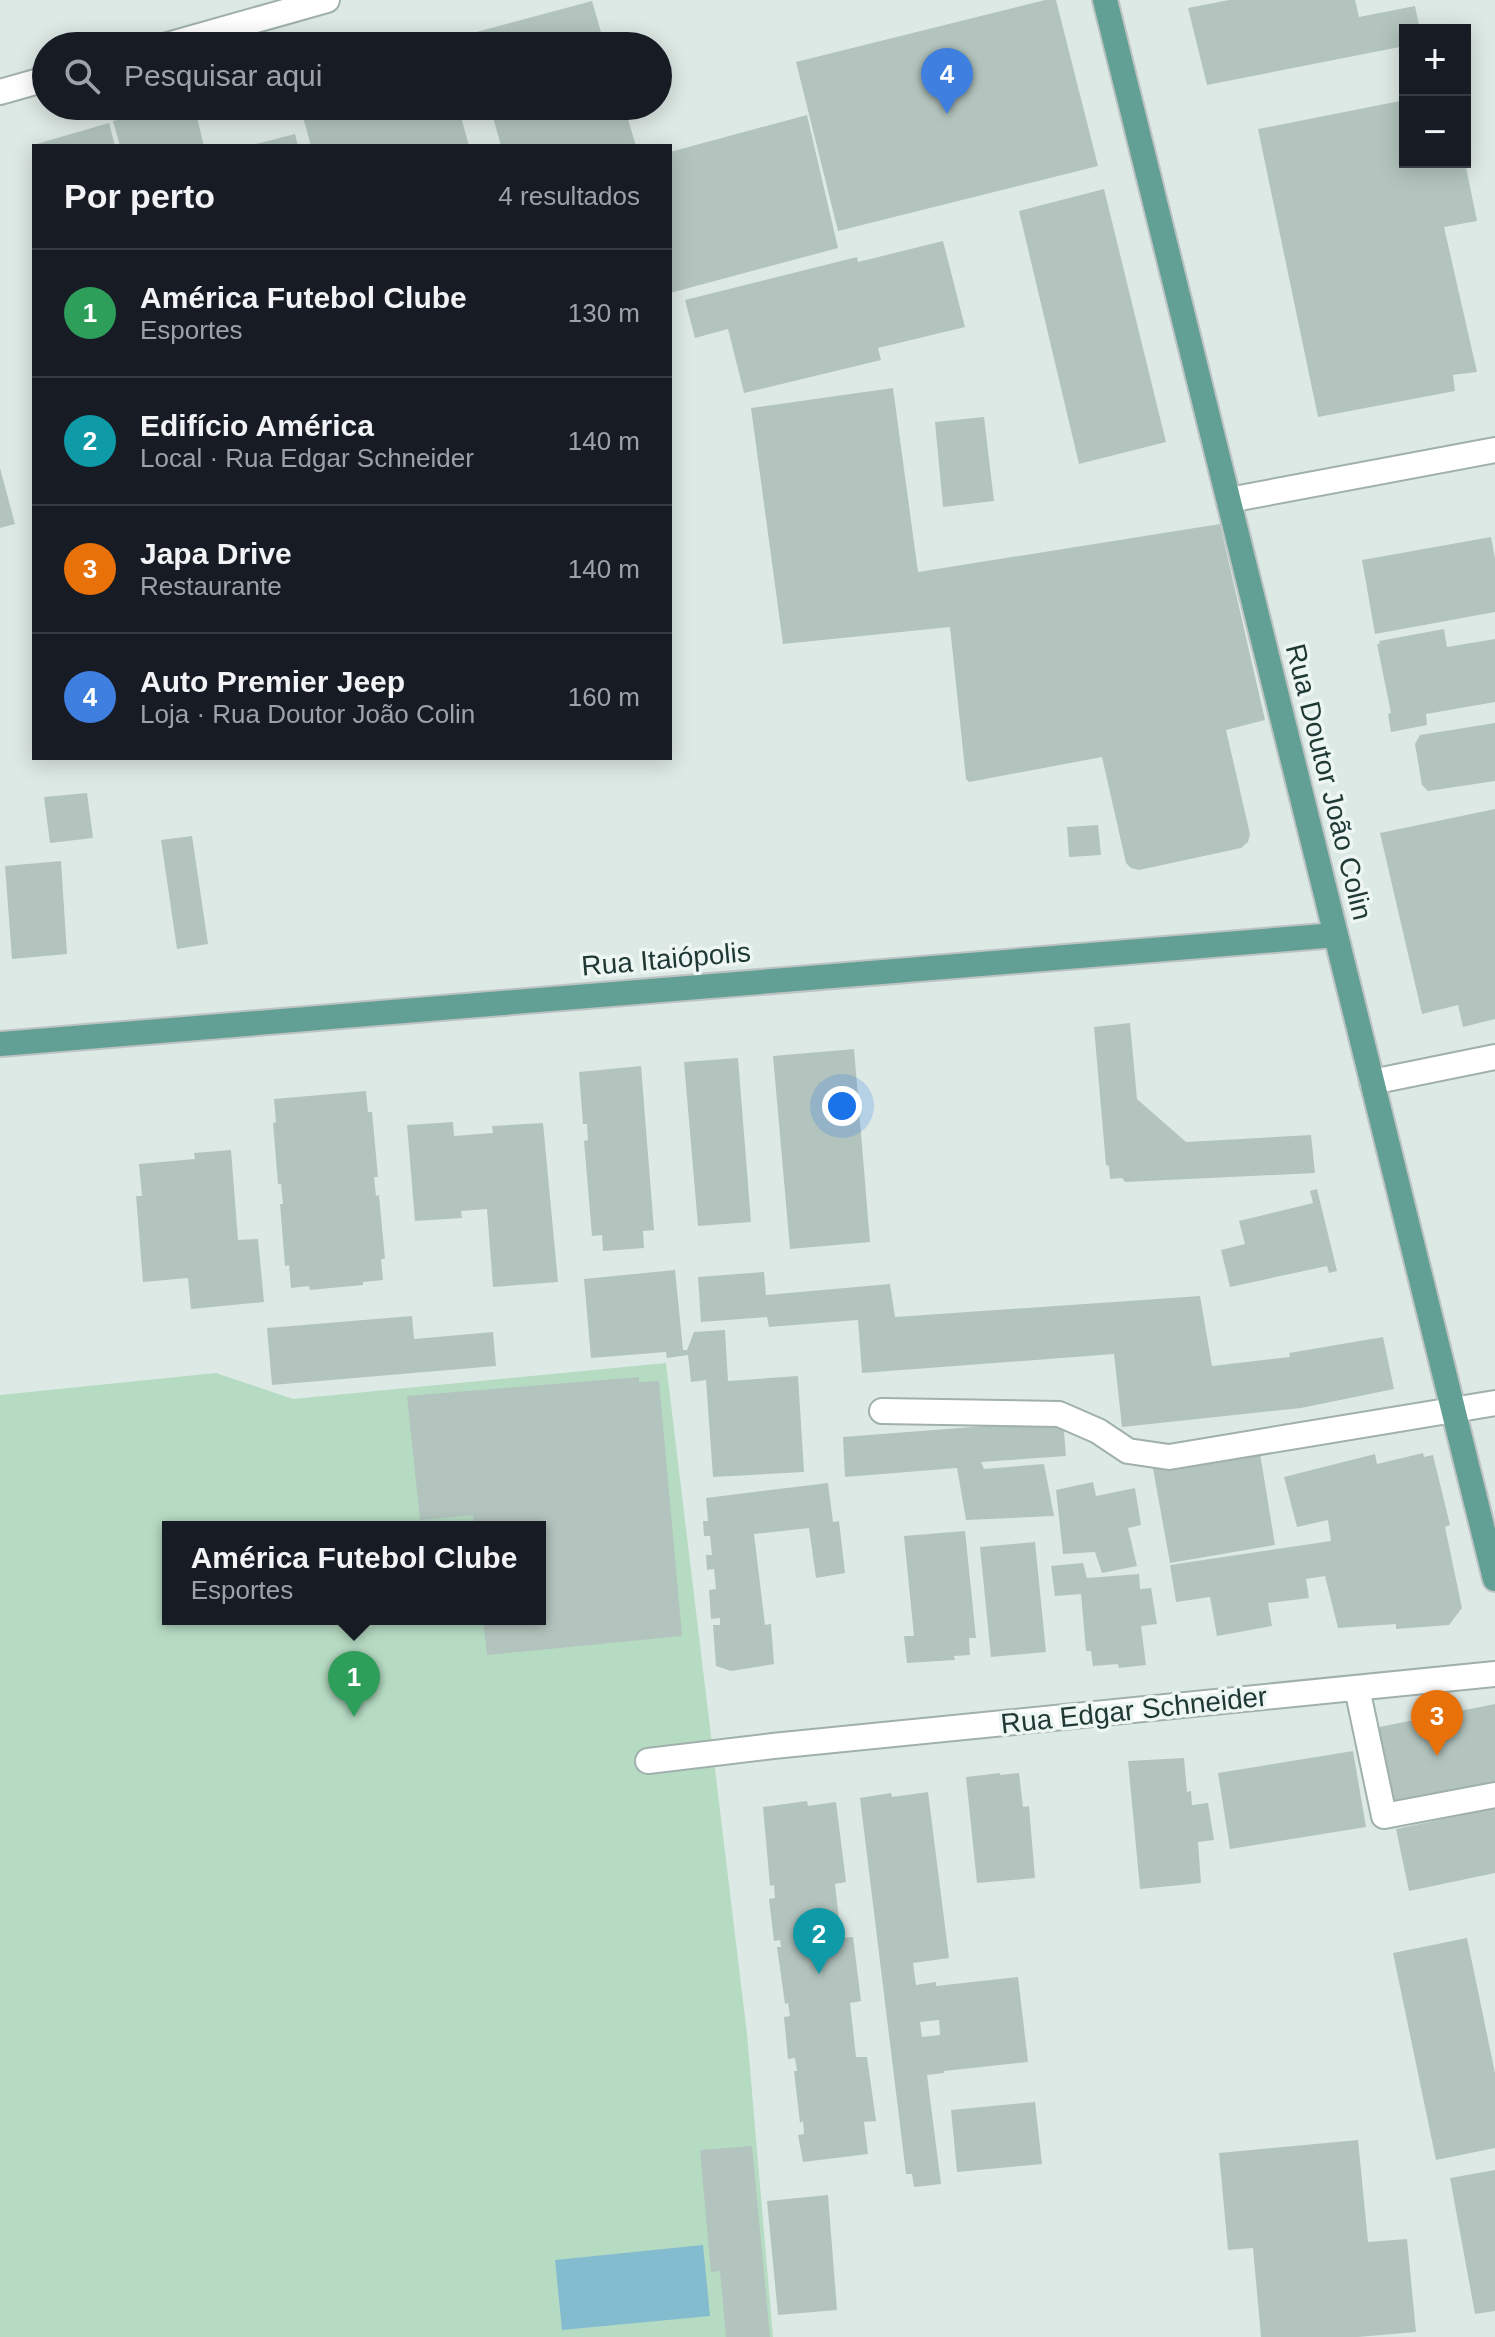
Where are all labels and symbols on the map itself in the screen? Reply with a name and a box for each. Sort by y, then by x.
pin: 4 [921,48,973,114]
street label: Rua Doutor João Colin [1280,641,1378,923]
street label: Rua Itaiópolis [580,936,752,982]
your location [822,1086,862,1126]
pin: 1 [328,1651,380,1717]
street label: Rua Edgar Schneider [999,1681,1269,1739]
pin: 3 [1411,1690,1463,1756]
pin: 2 [793,1908,845,1974]

